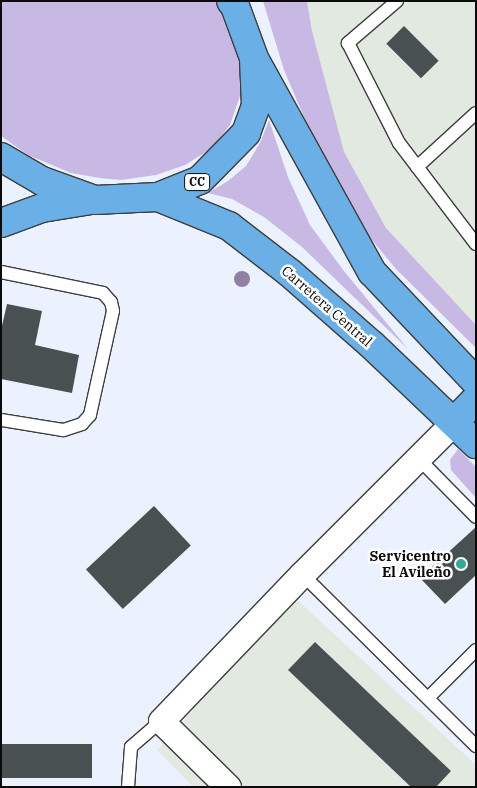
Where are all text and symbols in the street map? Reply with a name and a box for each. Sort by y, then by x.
road number: CC [183,172,211,192]
street label: Carretera Central [278,262,376,350]
place label: Servicentro El Avileño [369,548,451,580]
marker: Servicentro El Avileño [455,558,467,570]

